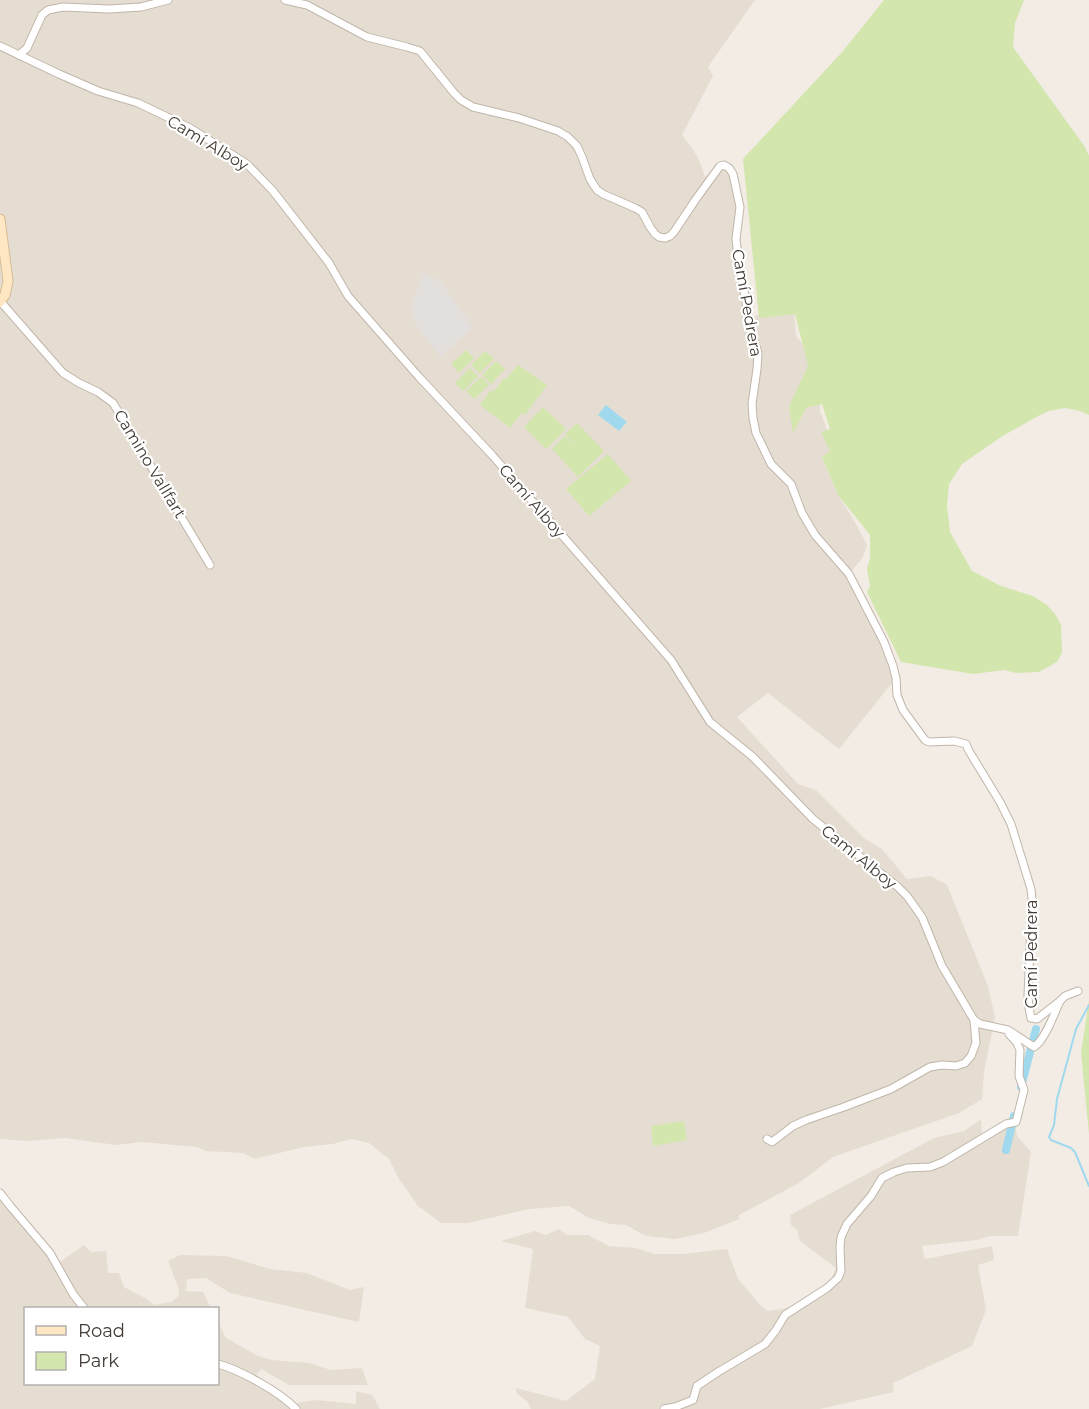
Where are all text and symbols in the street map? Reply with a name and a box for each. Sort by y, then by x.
street label: Camí Alboy [164,111,252,175]
street label: Camí Pedrera [728,248,766,358]
street label: Camino Vallfart [110,406,190,522]
street label: Camí Alboy [495,460,569,542]
street label: Camí Alboy [818,821,901,893]
street label: Camí Pedrera [1022,899,1041,1009]
legend [24,1307,219,1385]
text: Road [78,1320,125,1342]
text: Park [78,1350,119,1372]

